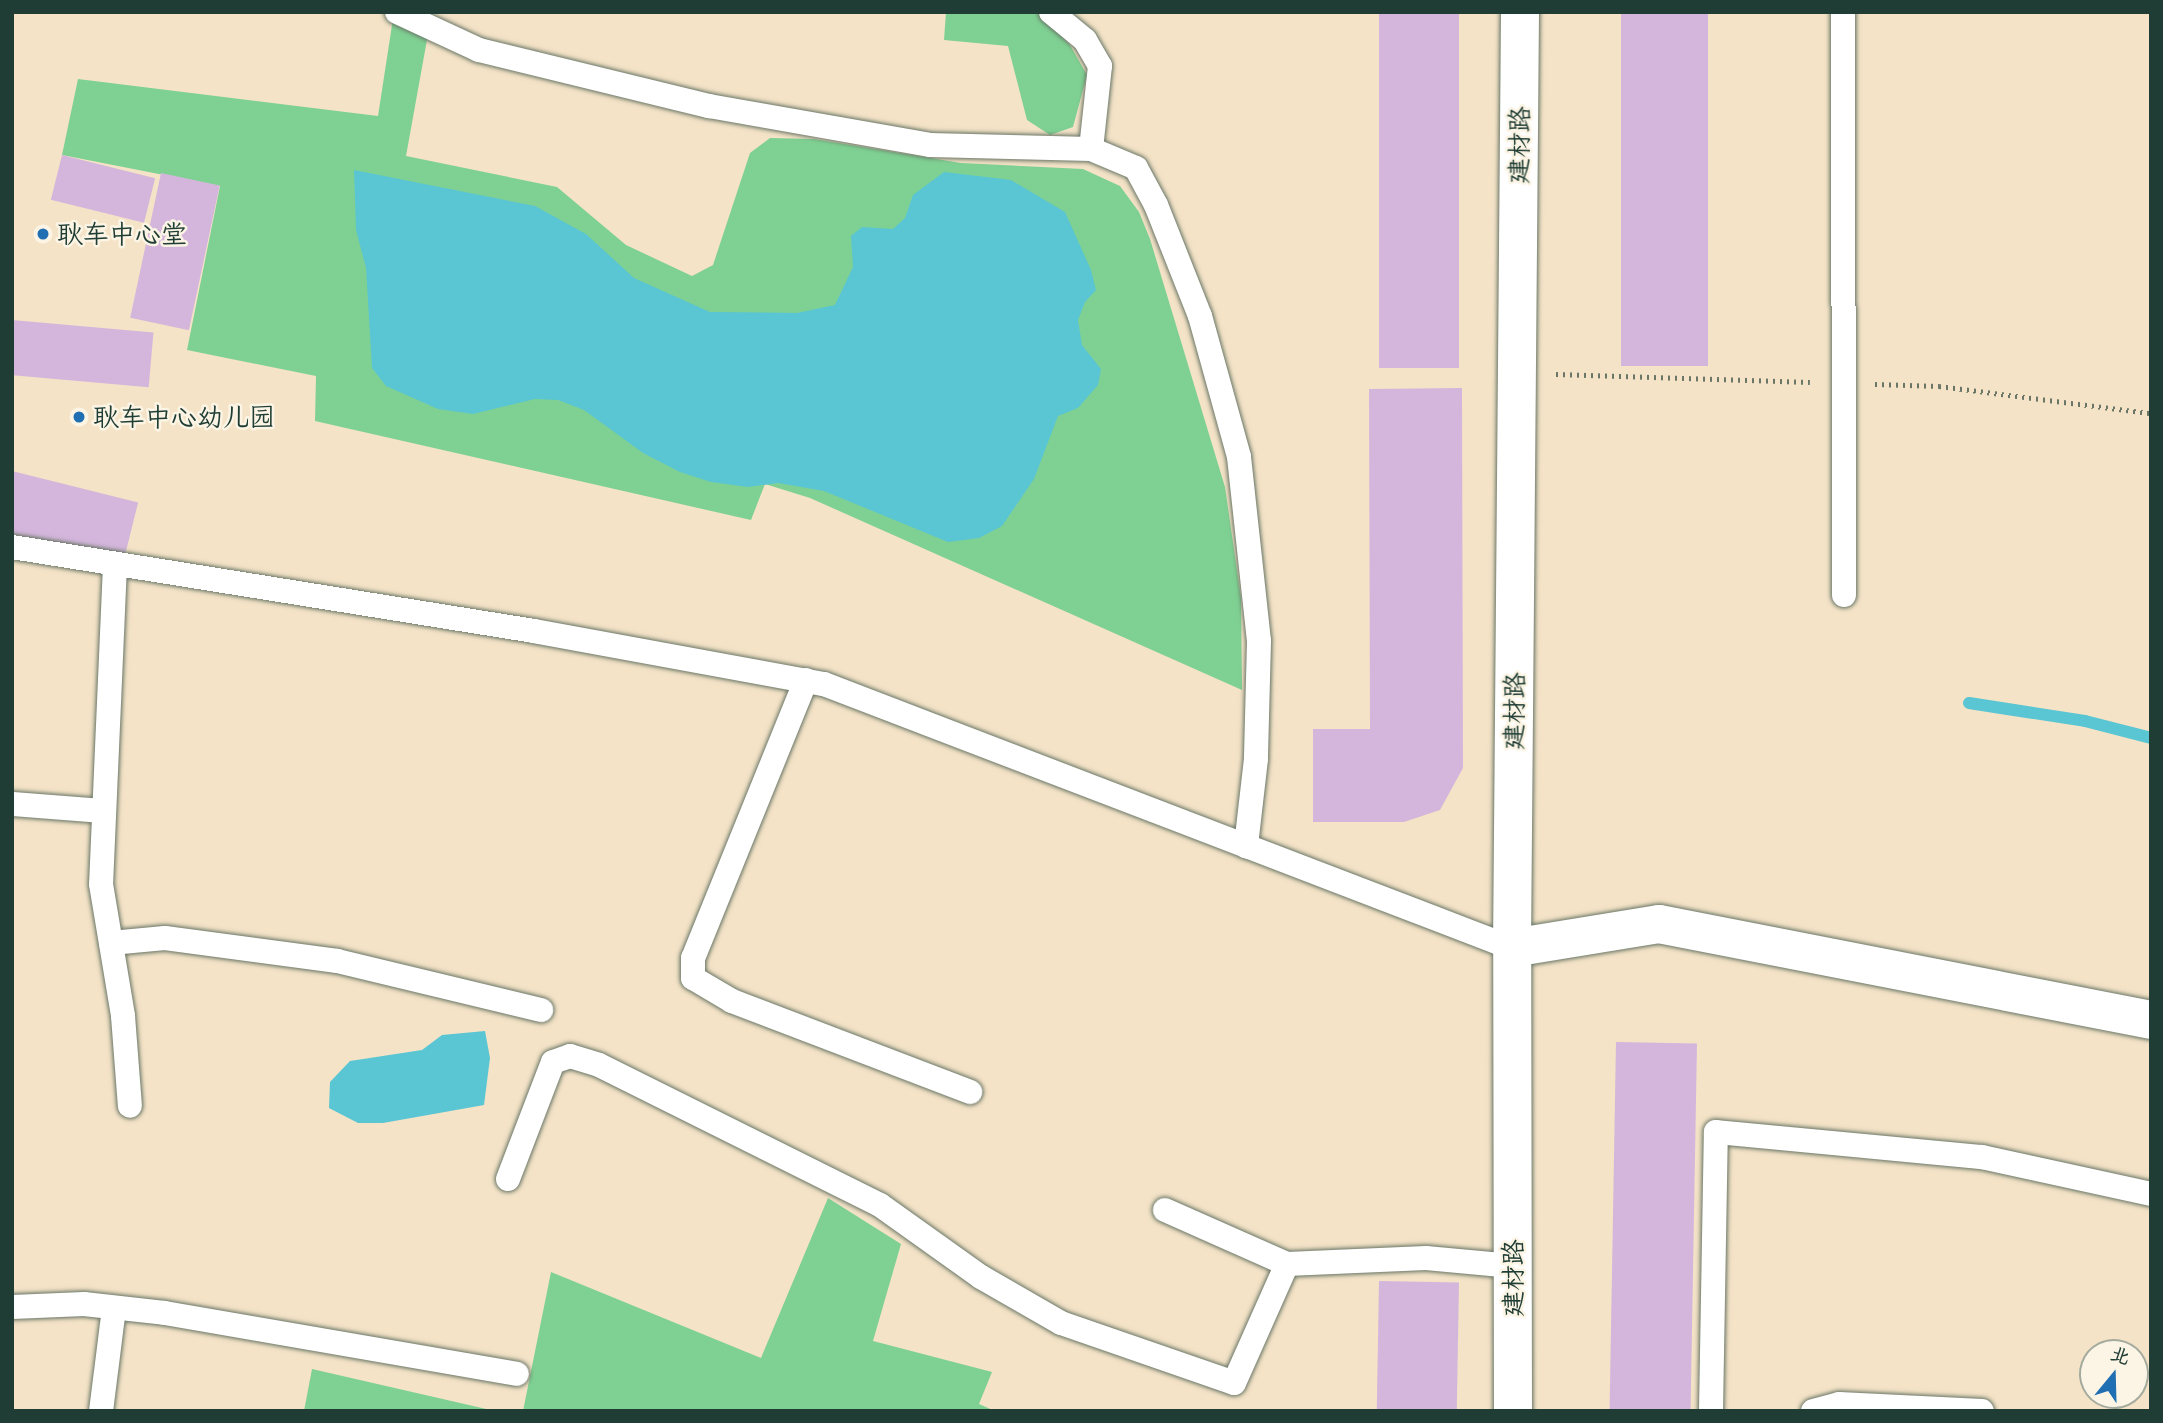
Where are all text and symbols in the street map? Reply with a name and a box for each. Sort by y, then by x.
street label: 建材路 [1503,106,1535,184]
place label: 耿车中心堂 [57,218,187,250]
marker: 耿车中心堂 [35,226,51,242]
place label: 耿车中心幼儿园 [93,401,275,433]
marker: 耿车中心幼儿园 [71,409,87,425]
street label: 建材路 [1498,672,1530,750]
street label: 建材路 [1497,1239,1529,1317]
north arrow [2079,1339,2149,1409]
text: 北 [2107,1341,2133,1370]

